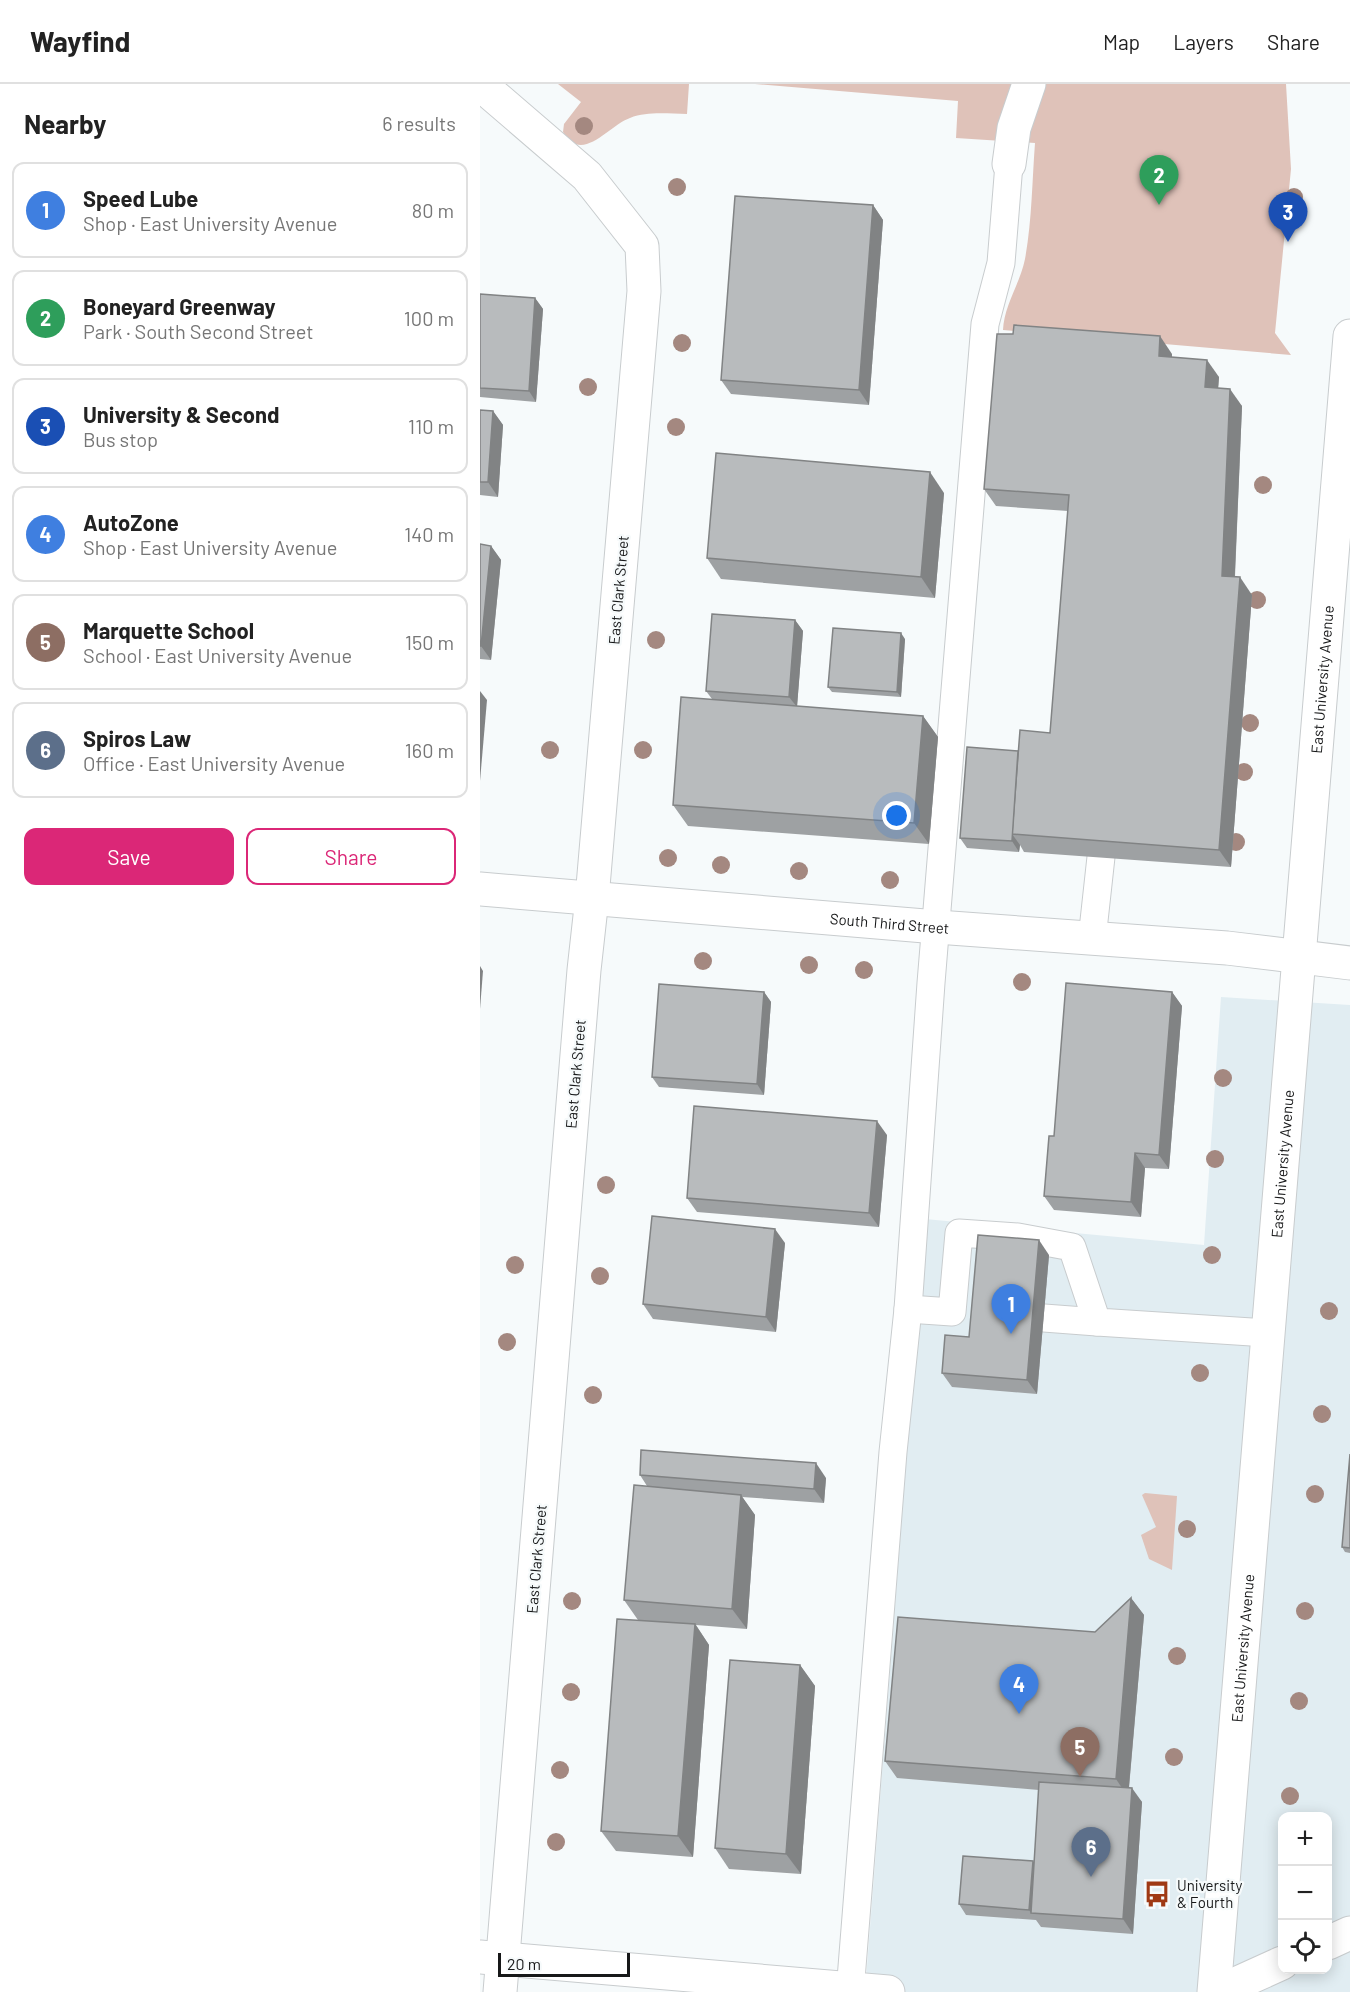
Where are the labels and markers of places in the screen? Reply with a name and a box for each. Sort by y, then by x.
pin: 2 [1140,156,1178,205]
pin: 3 [1268,192,1308,242]
pin: 1 [992,1284,1030,1334]
pin: 4 [1000,1664,1038,1714]
pin: 5 [1060,1728,1100,1777]
pin: 6 [1072,1828,1110,1877]
place label: University & Fourth [1177,1876,1242,1911]
bus stop icon: University & Fourth [1142,1879,1172,1909]

